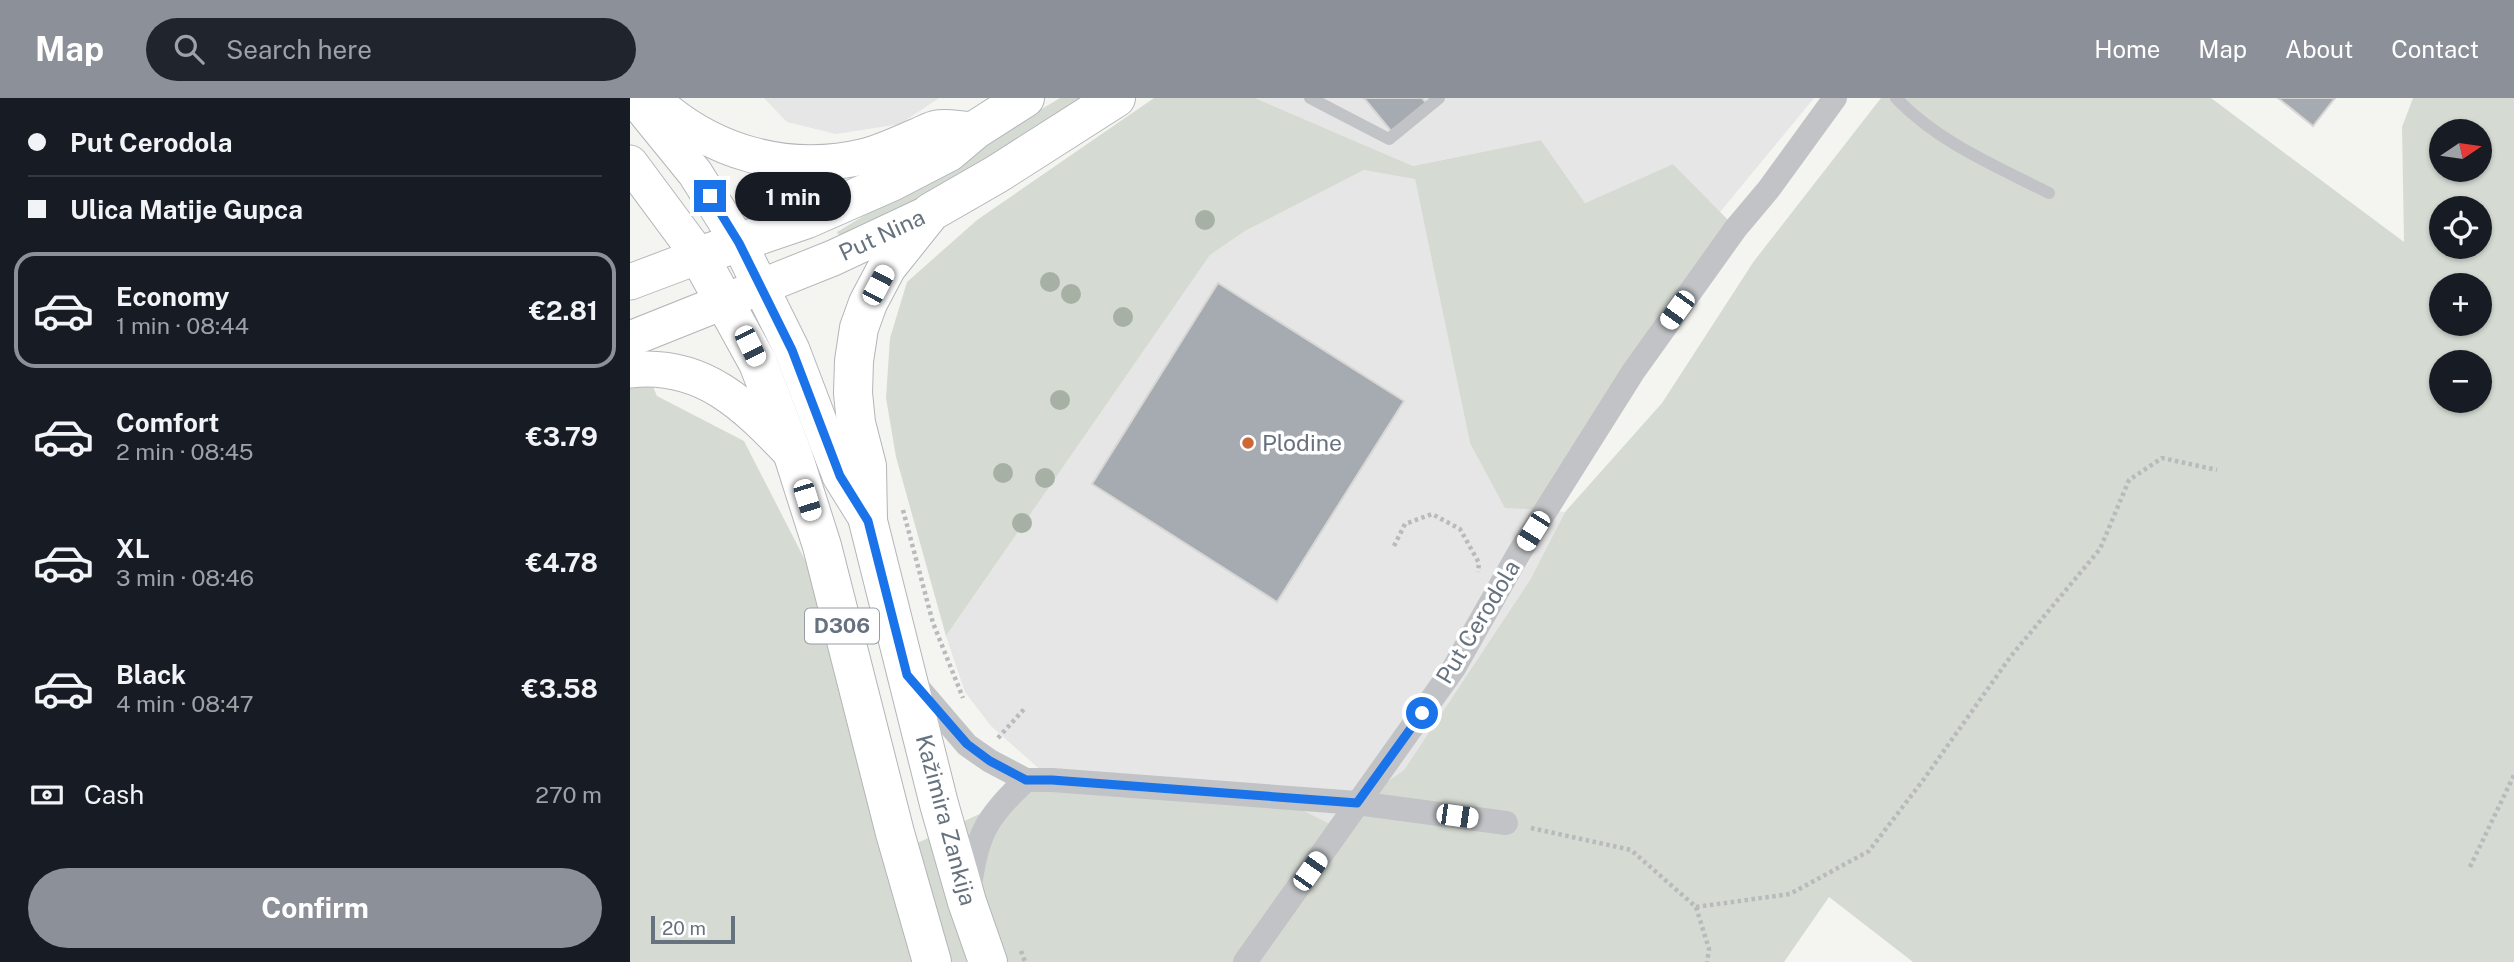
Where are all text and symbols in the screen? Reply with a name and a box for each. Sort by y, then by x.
search box [146,18,636,81]
text: Map [35,30,104,68]
icon: search [170,30,208,68]
text: Search here [226,34,372,65]
text: Home [2094,35,2160,63]
text: Map [2198,35,2247,63]
text: About [2285,35,2353,63]
text: Contact [2391,35,2479,63]
north arrow [2429,119,2492,182]
map controls [2429,119,2492,413]
text: Put Cerodola [70,127,232,158]
callout: 1 min [734,172,850,220]
route end [694,180,726,212]
text: 1 min [765,183,821,210]
text: Ulica Matije Gupca [70,194,303,225]
button: locate [2429,196,2492,259]
street label: Put Nina [835,203,929,266]
car [859,262,898,308]
button: + [2429,273,2492,336]
icon: car [32,279,95,342]
text: Economy [116,281,229,312]
car [1657,287,1698,333]
text: €2.81 [529,295,598,326]
text: 1 min · 08:44 [116,312,249,339]
car [732,323,769,369]
button: − [2429,350,2492,413]
icon: car [32,405,95,468]
text: Comfort [116,407,219,438]
text: €3.79 [526,421,598,452]
place label: Plodine [1262,429,1342,456]
marker: Plodine [1240,435,1256,451]
text: 2 min · 08:45 [116,438,253,465]
car [791,477,824,523]
car [1513,508,1554,554]
icon: car [32,531,95,594]
text: XL [116,533,150,564]
text: €4.78 [526,547,598,578]
street label: Put Cerodola [1430,555,1525,688]
text: 3 min · 08:46 [116,564,254,591]
road number: D306 [805,608,879,644]
icon: car [32,657,95,720]
text: Black [116,659,186,690]
text: €3.58 [522,673,598,704]
text: 4 min · 08:47 [116,690,253,717]
route start [1406,697,1438,729]
street label: Kažimira Zankija [911,731,982,908]
icon: cash [28,776,66,814]
text: Cash [84,779,144,810]
text: 270 m [535,781,602,808]
car [1435,803,1480,829]
car [1290,848,1331,894]
button: Confirm [28,868,602,948]
scale bar [651,913,735,945]
text: 20 m [662,917,706,939]

